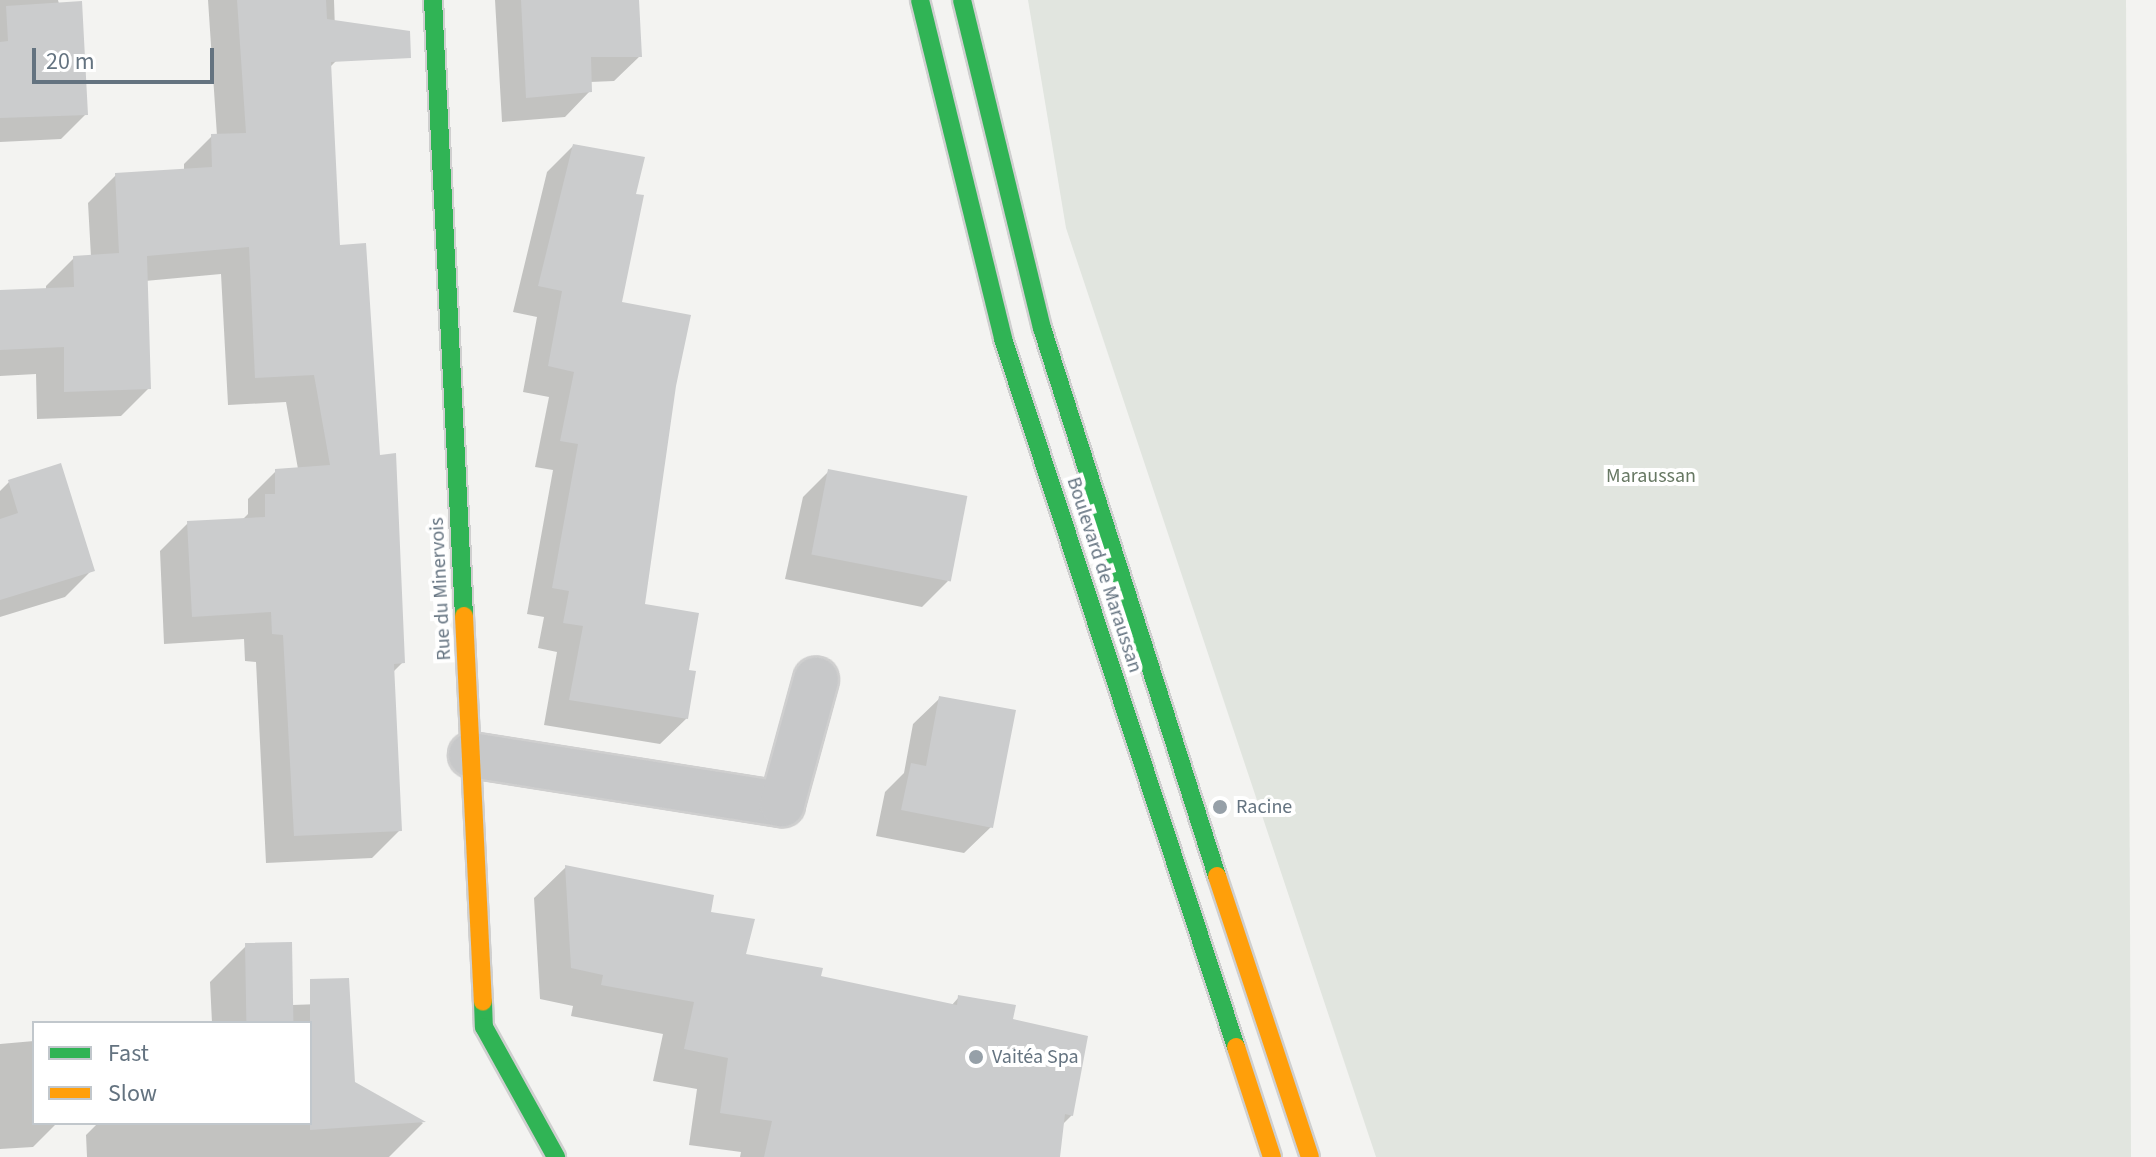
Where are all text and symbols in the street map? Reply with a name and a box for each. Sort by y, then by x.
scale bar [36,32,218,82]
text: 20 m [46,44,95,79]
park label: Maraussan [1606,464,1696,488]
street label: Boulevard de Maraussan [1061,474,1147,676]
street label: Rue du Minervois [425,517,457,661]
place label: Racine [1236,795,1292,819]
marker: Racine [1211,798,1229,816]
legend [32,1021,312,1125]
text: Fast [108,1036,149,1071]
place label: Vaitéa Spa [992,1045,1079,1069]
marker: Vaitéa Spa [967,1048,985,1066]
text: Slow [108,1076,157,1111]

